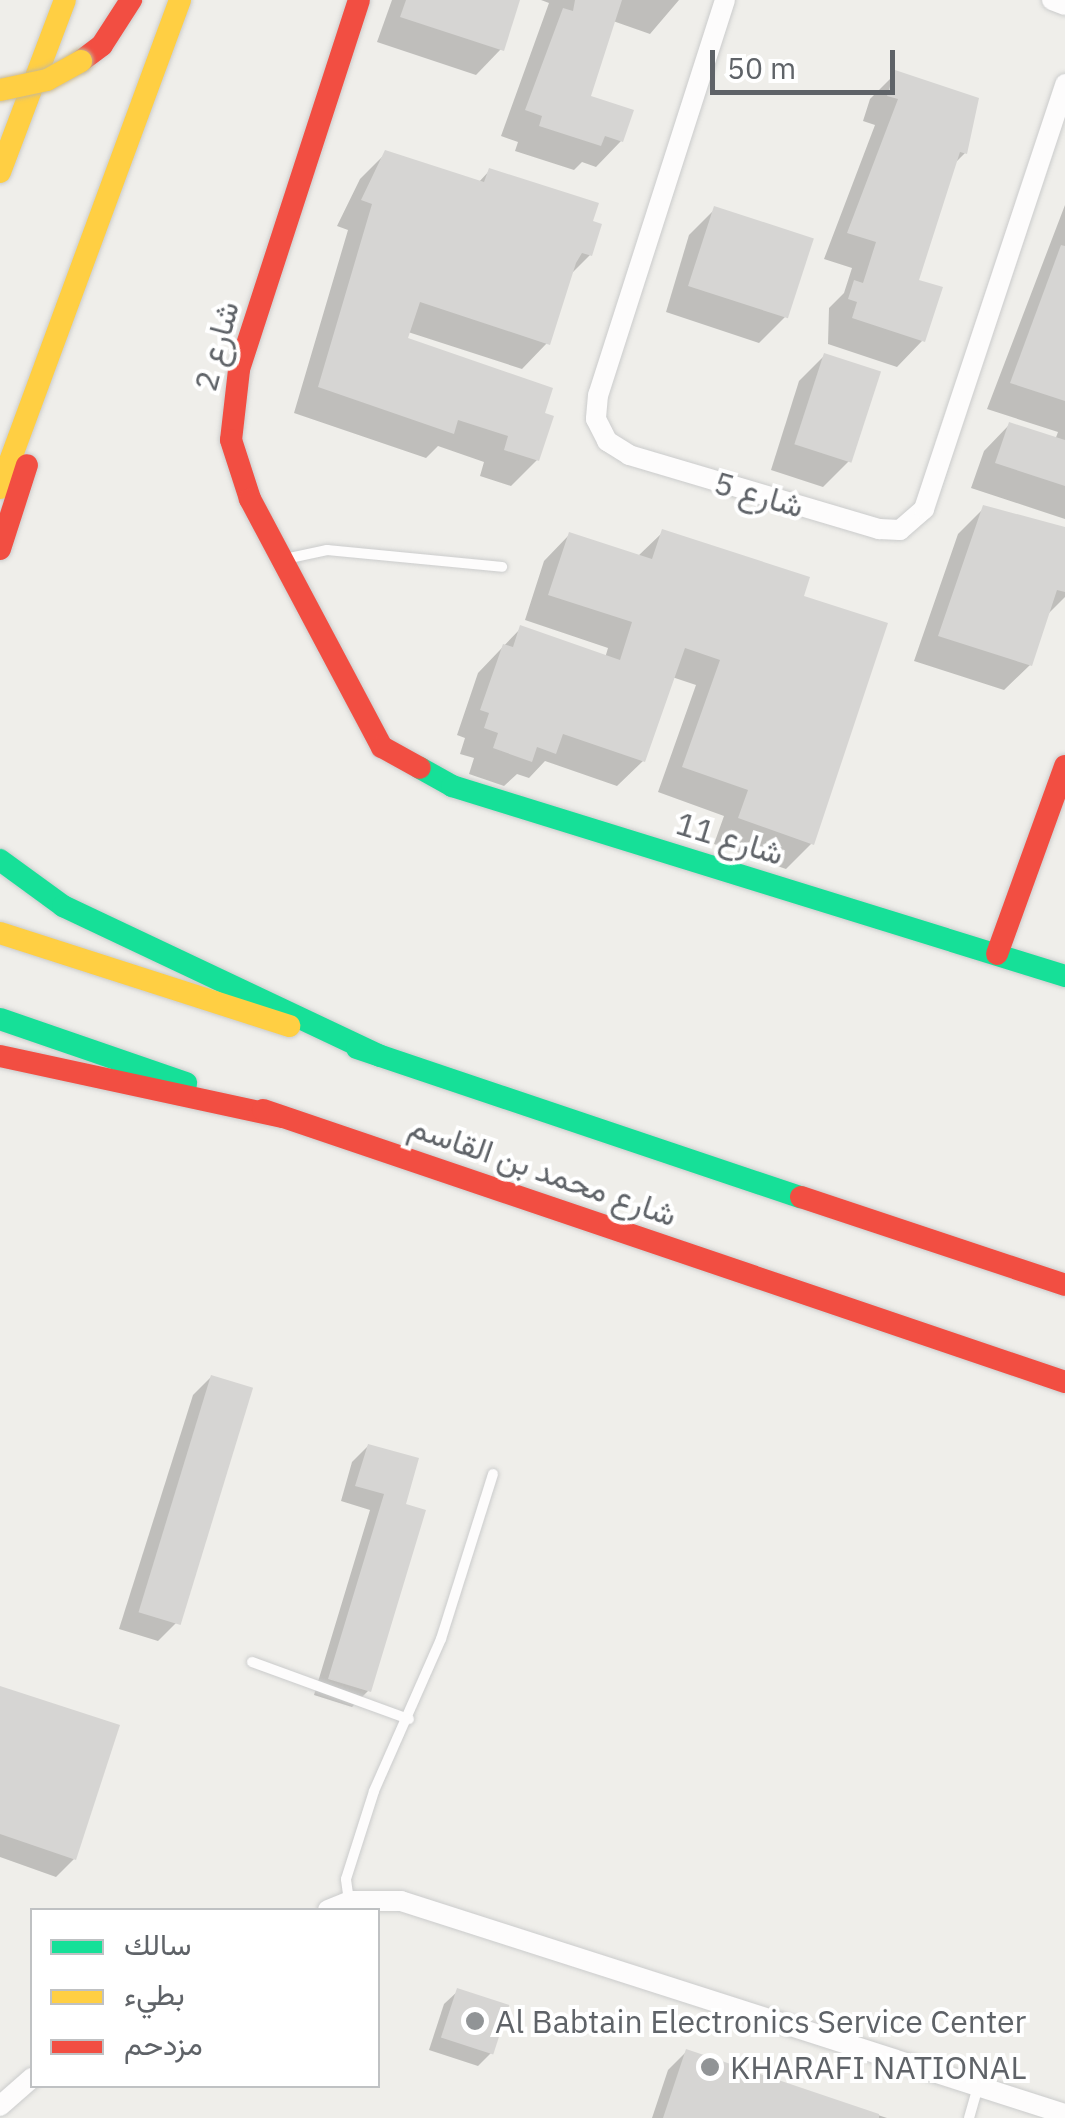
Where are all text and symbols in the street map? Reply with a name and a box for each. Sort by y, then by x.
scale bar [715,30,900,92]
text: 50 m [727,48,796,87]
street label: شارع 2 [186,297,246,395]
street label: شارع 5 [710,463,808,525]
street label: شارع 11 [672,804,788,872]
street label: شارع محمد بن القاسم [404,1106,682,1234]
legend [30,1908,380,2088]
text: سالك [124,1924,191,1963]
text: بطيء [124,1974,185,2013]
place label: Al Babtain Electronics Service Center [495,2002,1026,2040]
marker: Al Babtain Electronics Service Center [464,2010,486,2032]
text: مزدحم [124,2024,203,2063]
place label: KHARAFI NATIONAL [730,2048,1026,2086]
marker: KHARAFI NATIONAL [699,2056,721,2078]

